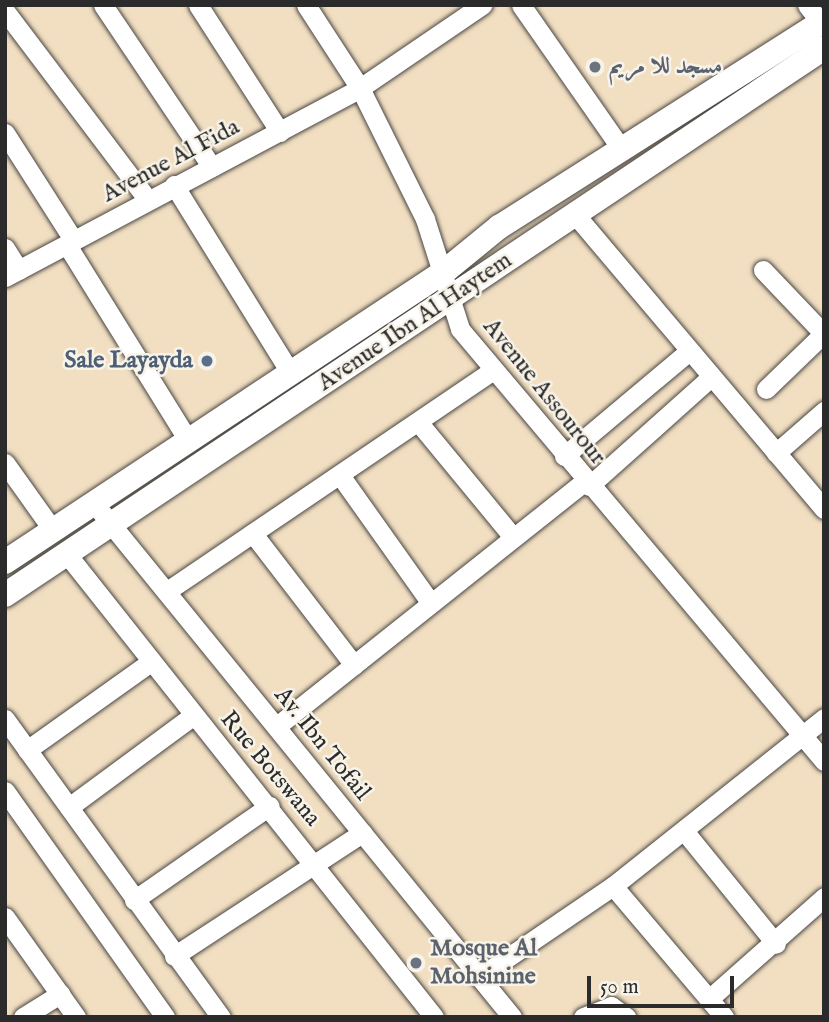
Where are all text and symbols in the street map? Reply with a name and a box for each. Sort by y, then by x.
place label: مسجد للا مريم [609,53,722,81]
marker: مسجد للا مريم [587,59,603,75]
street label: Avenue Al Fida [97,113,245,209]
street label: Avenue Ibn Al Haytem [312,246,518,398]
street label: Avenue Assourour [476,313,612,471]
place label: Sale Layayda [64,347,193,375]
marker: Sale Layayda [199,353,215,369]
street label: Av. Ibn Tofail [268,682,376,806]
street label: Rue Botswana [213,705,327,833]
place label: Mosque Al Mohsinine [430,935,537,991]
marker: Mosque Al Mohsinine [408,955,424,971]
scale bar [591,962,738,1006]
text: 50 m [600,974,639,1001]

